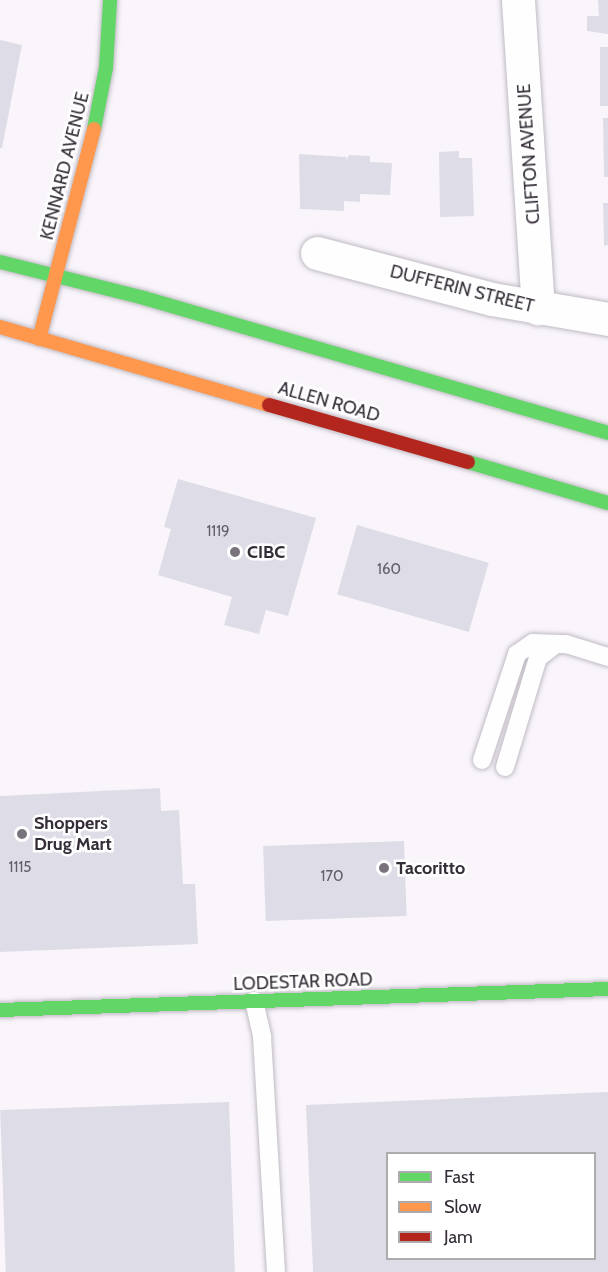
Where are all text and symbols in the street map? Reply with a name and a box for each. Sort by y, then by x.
street label: CLIFTON AVENUE [513,83,545,225]
street label: KENNARD AVENUE [36,90,94,242]
street label: DUFFERIN STREET [388,261,536,317]
street label: ALLEN ROAD [276,377,382,427]
house number: 1119 [206,523,230,541]
place label: CIBC [247,541,285,563]
marker: CIBC [228,545,242,559]
house number: 160 [377,561,401,579]
place label: Shoppers Drug Mart [34,813,112,856]
marker: Shoppers Drug Mart [15,827,29,841]
place label: Tacoritto [396,857,465,879]
house number: 1115 [9,859,31,877]
marker: Tacoritto [377,861,391,875]
house number: 170 [321,868,343,886]
street label: LODESTAR ROAD [233,969,373,995]
legend [386,1152,596,1260]
text: Fast [444,1166,475,1188]
text: Slow [444,1196,481,1218]
text: Jam [444,1226,473,1248]

